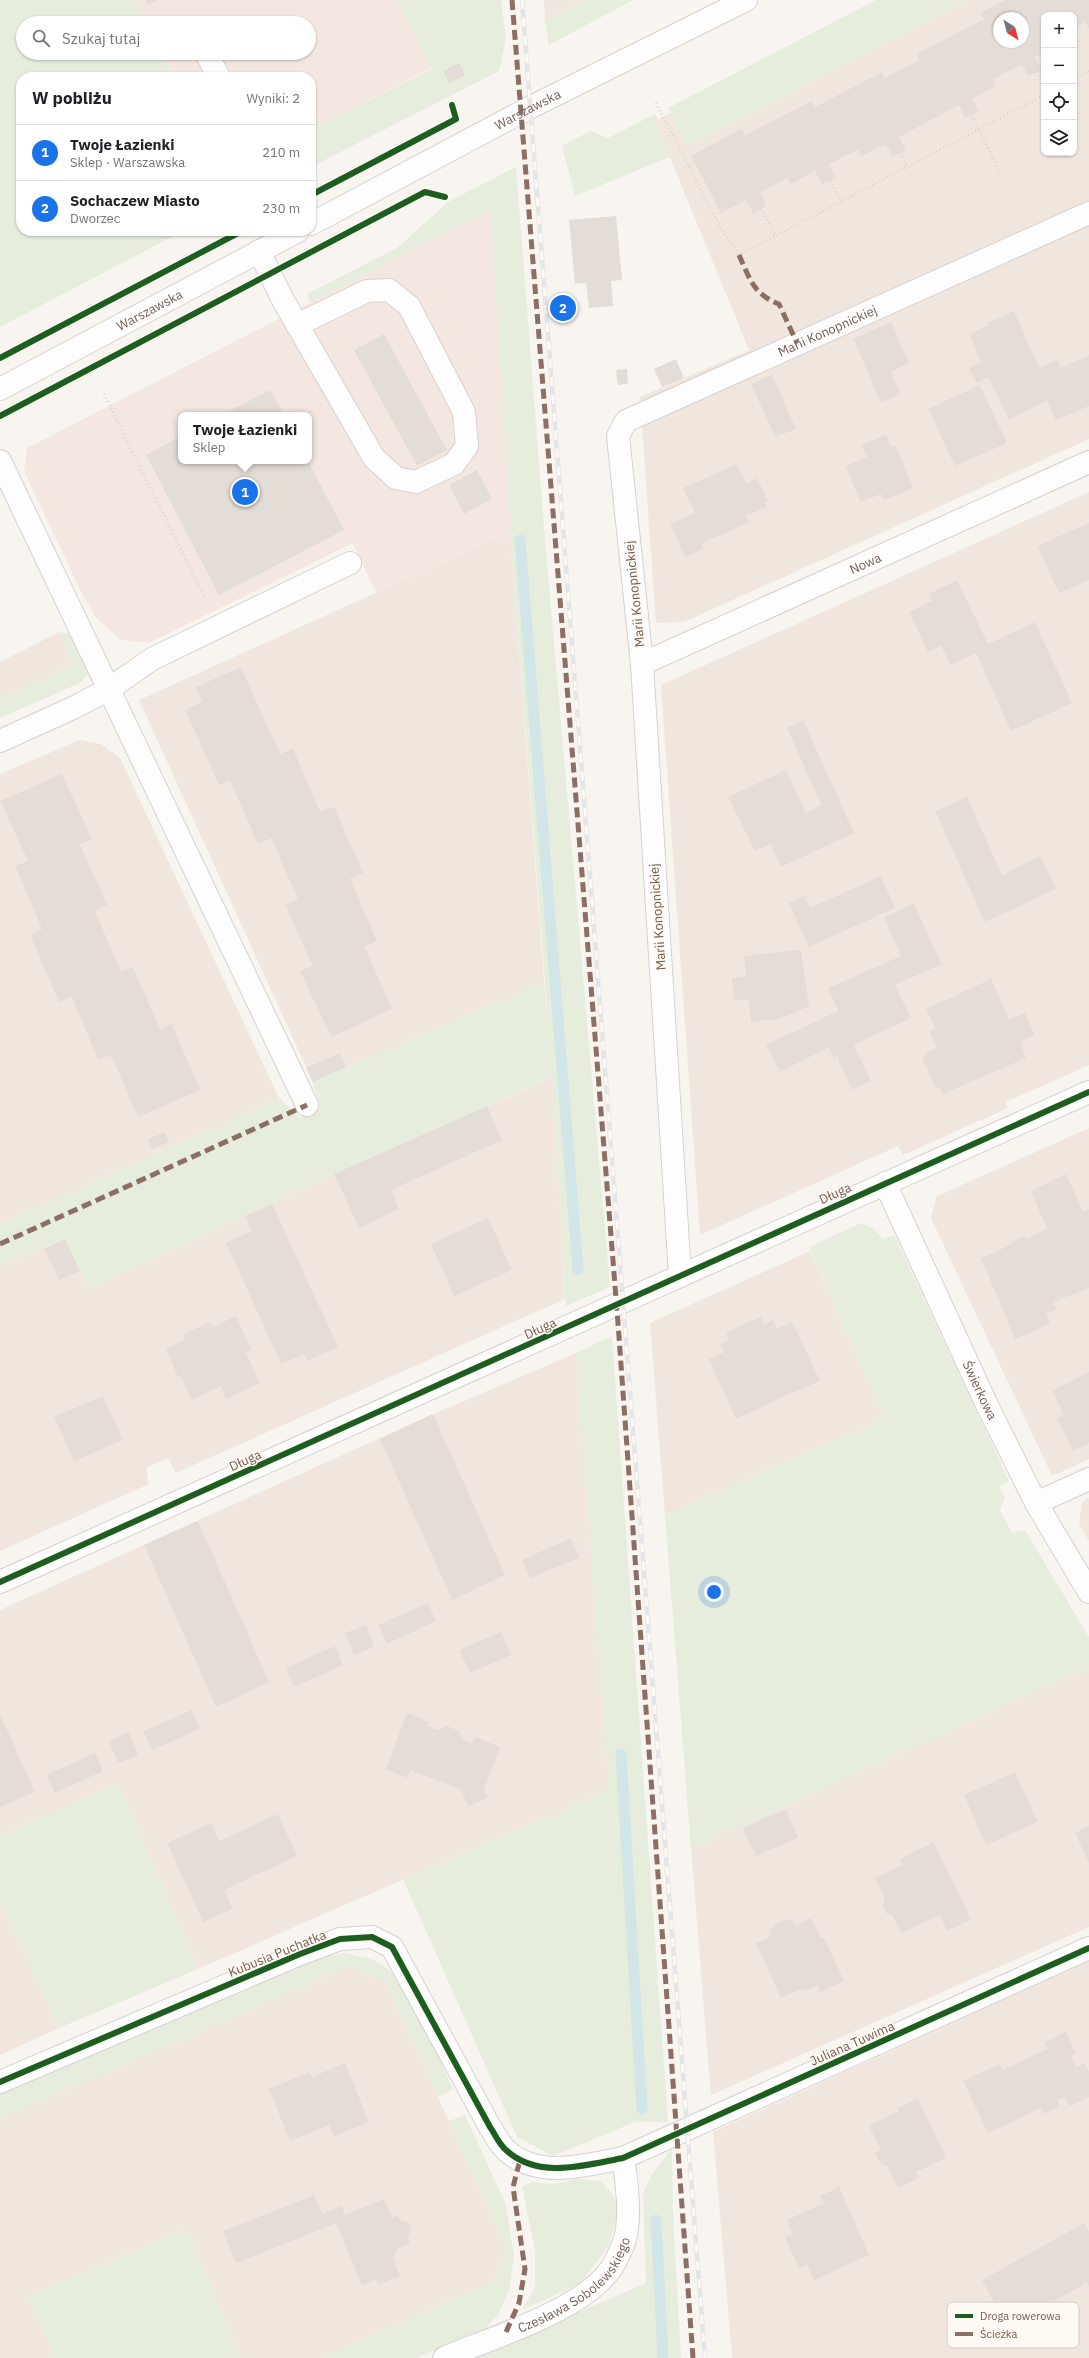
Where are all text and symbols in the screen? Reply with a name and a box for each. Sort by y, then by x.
north arrow [993,12,1029,48]
map controls [1041,12,1077,156]
button: + [1041,12,1077,48]
search box [16,16,316,60]
icon: search [30,27,52,49]
text: Szukaj tutaj [62,29,140,48]
button: − [1041,48,1077,84]
button: locate [1041,84,1077,120]
street label: Warszawska [492,86,564,134]
text: W pobliżu [32,87,112,109]
text: Wyniki: 2 [247,90,300,107]
button: layers [1041,120,1077,156]
text: Twoje Łazienki [70,135,175,154]
text: 1 [41,144,49,161]
text: 210 m [262,144,300,161]
text: Sklep · Warszawska [70,154,185,171]
text: Sochaczew Miasto [70,191,200,210]
text: 2 [41,200,49,217]
text: 230 m [262,200,300,217]
text: Dworzec [70,210,120,227]
street label: Warszawska [114,286,186,335]
pin: 2 [550,293,576,323]
street label: Marii Konopnickiej [775,301,880,361]
popup [178,412,312,464]
text: Twoje Łazienki [193,420,297,439]
text: Sklep [193,439,225,456]
pin: 1 [232,477,258,507]
street label: Marii Konopnickiej [620,540,649,648]
street label: Nowa [847,549,884,578]
street label: Marii Konopnickiej [645,863,670,971]
street label: Długa [816,1179,854,1208]
street label: Długa [521,1314,559,1343]
street label: Świerkowa [959,1358,1001,1423]
street label: Długa [226,1446,264,1475]
your location [704,1582,724,1602]
street label: Kubusia Puchatka [226,1926,329,1981]
street label: Juliana Tuwima [807,2017,897,2070]
street label: Czesława Sobolewskiego [515,2235,634,2337]
legend [947,2302,1079,2348]
text: Droga rowerowa [980,2309,1061,2323]
text: Ścieżka [980,2327,1018,2341]

